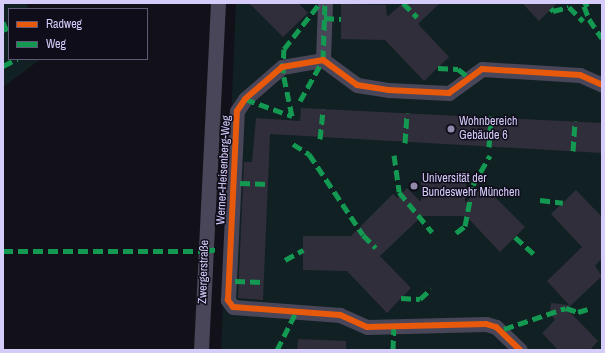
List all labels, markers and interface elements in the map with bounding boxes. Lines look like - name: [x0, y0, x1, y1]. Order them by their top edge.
- legend: [8, 8, 148, 60]
- text: Radweg: [46, 16, 82, 32]
- text: Weg: [46, 36, 66, 52]
- street label: Werner-Heisenberg-Weg: [214, 115, 234, 225]
- place label: Wohnbereich Gebäude 6: [459, 115, 517, 143]
- marker: Wohnbereich Gebäude 6: [446, 124, 456, 134]
- place label: Universität der Bundeswehr München: [422, 172, 520, 200]
- marker: Universität der Bundeswehr München: [409, 181, 419, 191]
- street label: Zwergerstraße: [196, 240, 212, 304]

